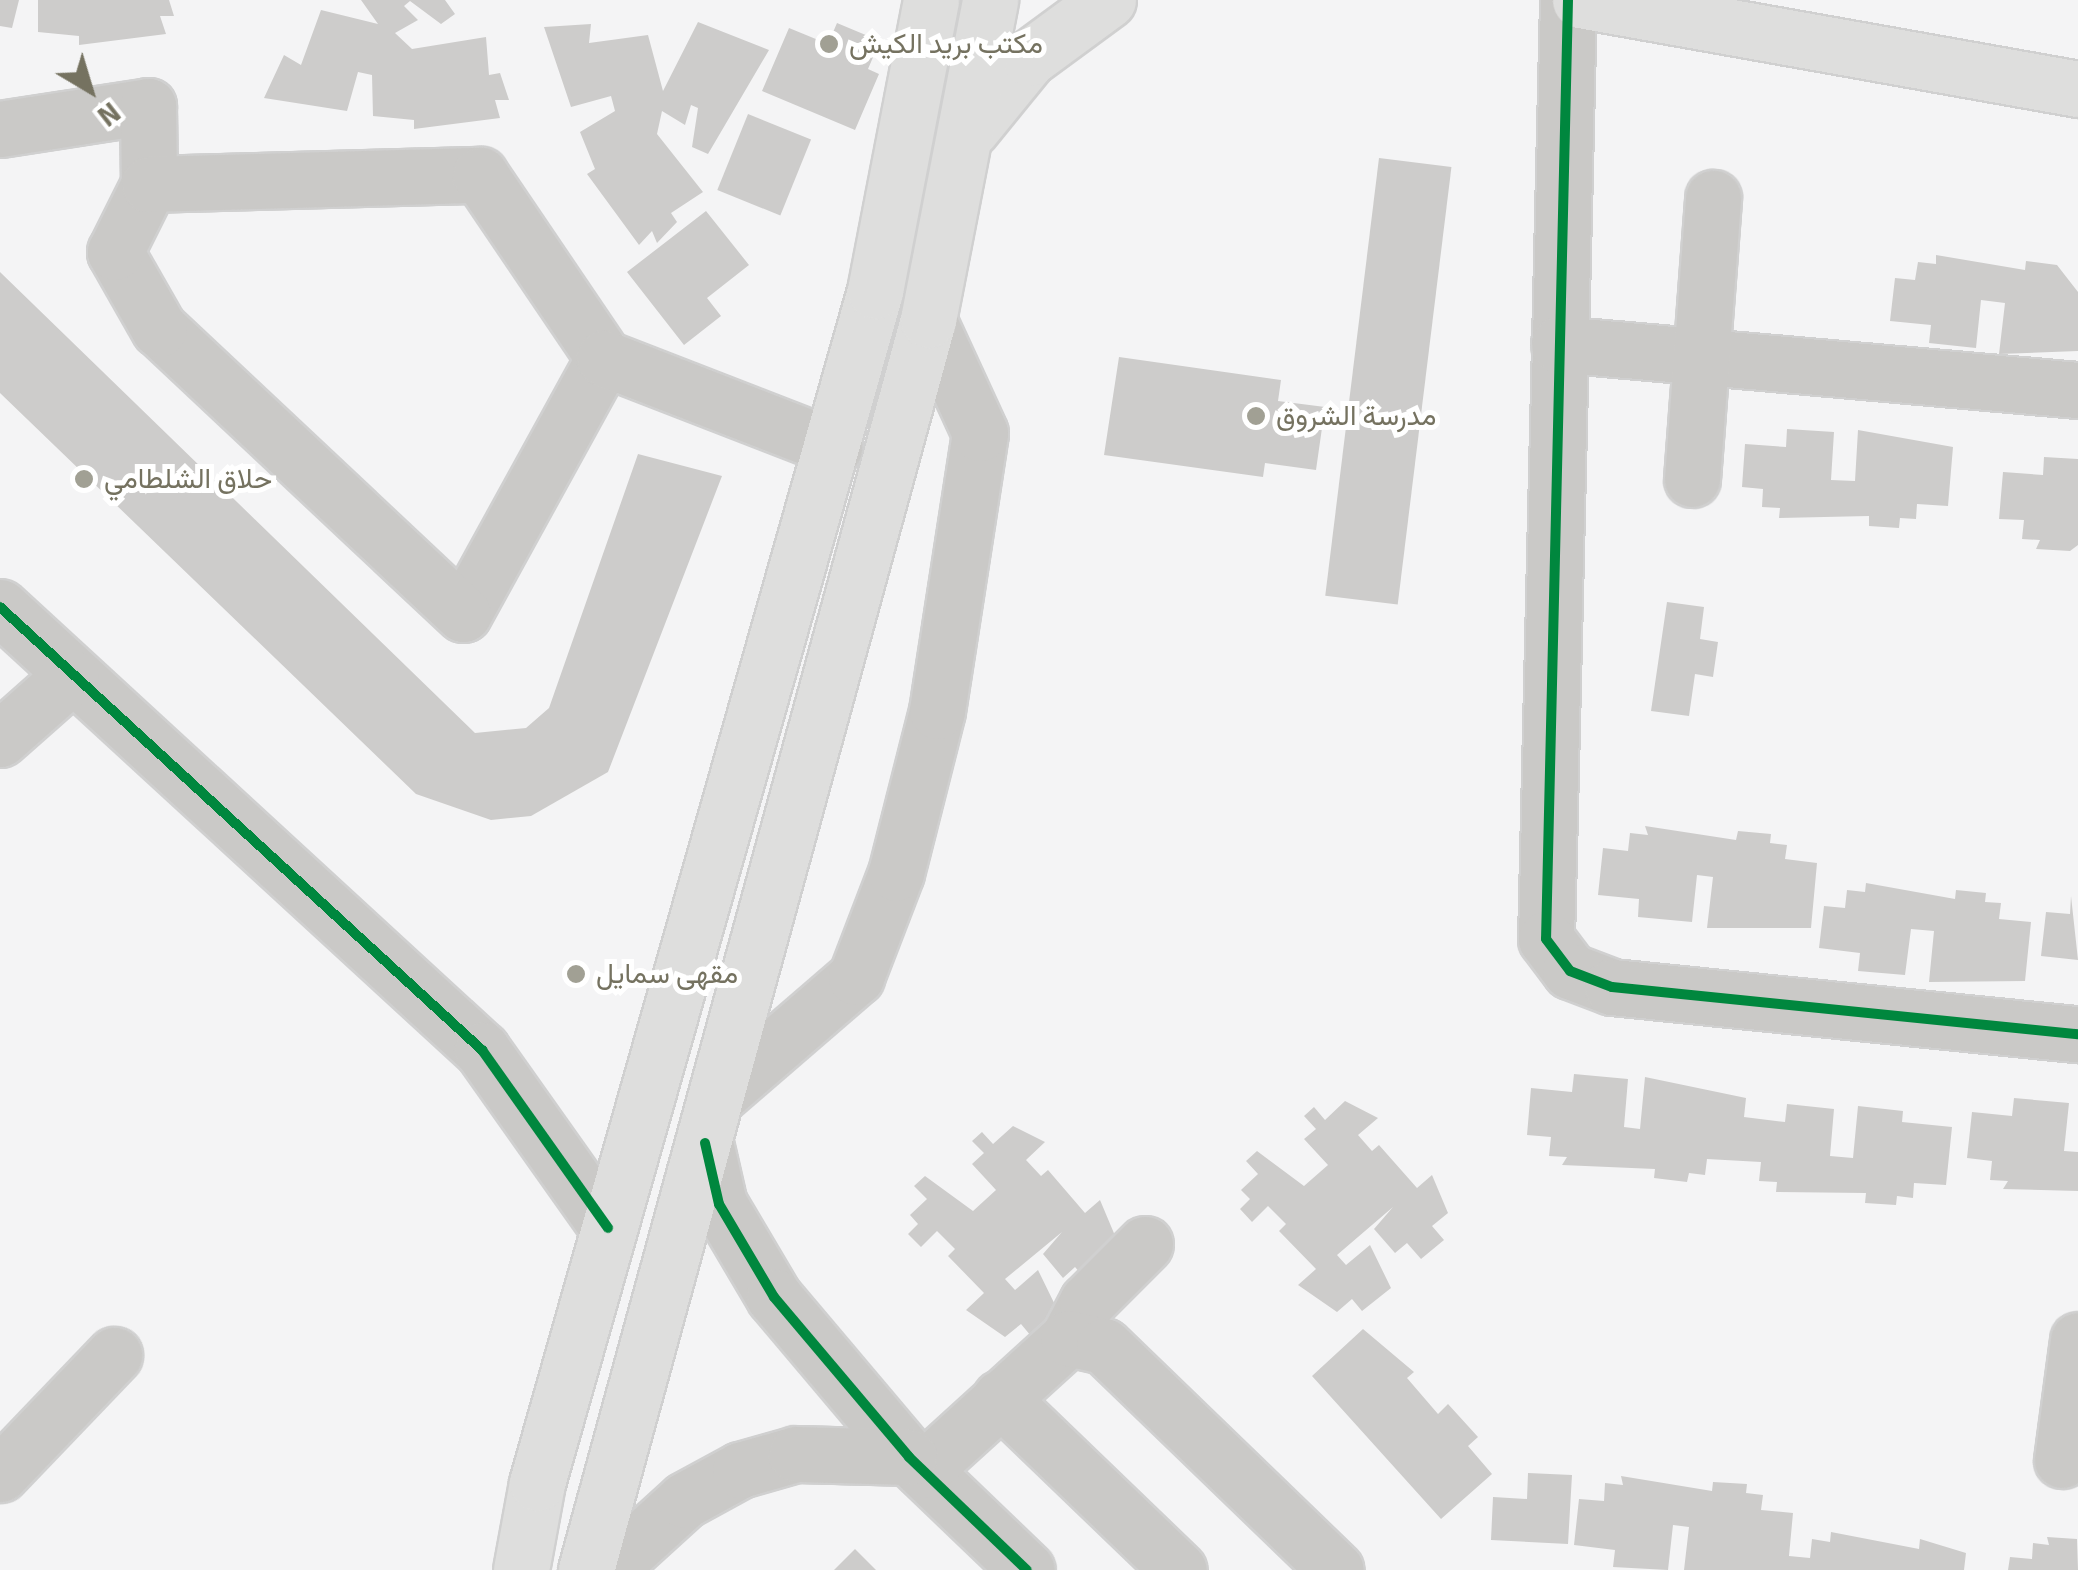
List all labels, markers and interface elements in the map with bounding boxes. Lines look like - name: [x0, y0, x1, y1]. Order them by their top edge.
- place label: مكتب بريد الكيش: [849, 27, 1043, 61]
- marker: مكتب بريد الكيش: [818, 33, 840, 55]
- north arrow: [40, 40, 140, 140]
- text: N: [90, 94, 127, 133]
- place label: مدرسة الشروق: [1276, 399, 1436, 433]
- marker: مدرسة الشروق: [1245, 405, 1267, 427]
- place label: حلاق الشلطامي: [104, 462, 272, 496]
- marker: حلاق الشلطامي: [73, 468, 95, 490]
- place label: مقهى سمايل: [596, 957, 738, 991]
- marker: مقهى سمايل: [565, 963, 587, 985]

